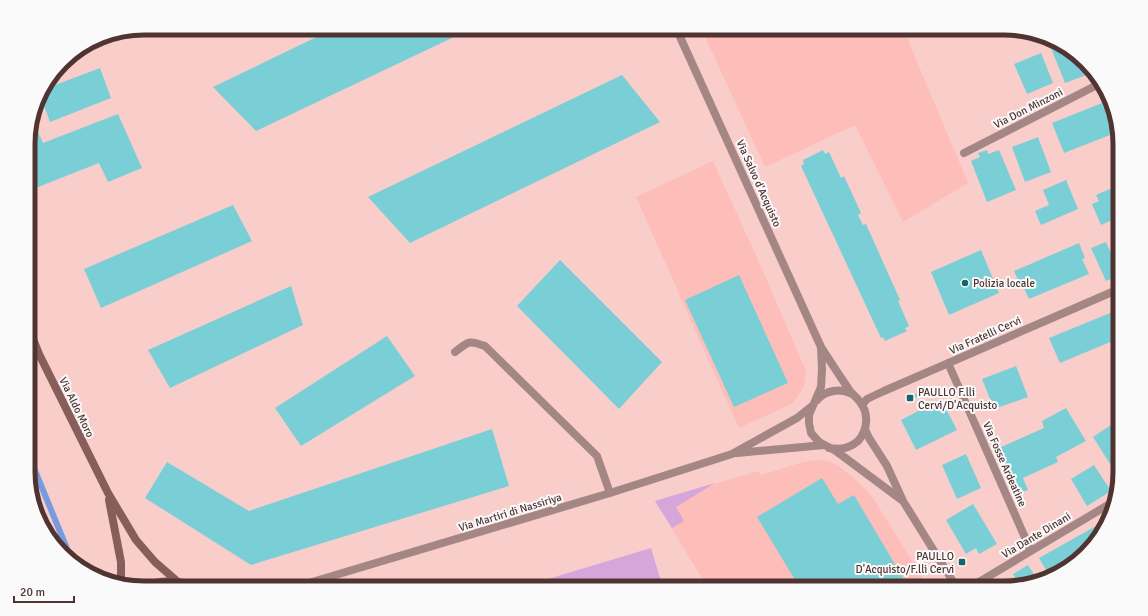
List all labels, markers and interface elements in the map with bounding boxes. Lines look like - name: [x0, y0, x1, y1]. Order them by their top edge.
- street label: Via Don Minzoni: [991, 85, 1065, 131]
- street label: Via Salvo d'Acquisto: [733, 138, 784, 229]
- place label: Polizia locale: [973, 277, 1035, 290]
- marker: Polizia locale: [960, 278, 970, 288]
- street label: Via Fratelli Cervi: [947, 314, 1023, 357]
- street label: Via Aldo Moro: [56, 375, 97, 440]
- place label: PAULLO F.lli Cervi/D'Acquisto: [918, 386, 997, 412]
- marker: PAULLO F.lli Cervi/D'Acquisto: [905, 393, 915, 403]
- street label: Via Fosse Ardeatine: [980, 420, 1029, 509]
- street label: Via Martiri di Nassiriya: [457, 490, 564, 534]
- street label: Via Dante Dinani: [999, 510, 1073, 561]
- place label: PAULLO D'Acquisto/F.lli Cervi: [856, 550, 954, 576]
- marker: PAULLO D'Acquisto/F.lli Cervi: [957, 557, 967, 567]
- scale bar: [14, 578, 74, 604]
- text: 20 m: [20, 585, 45, 600]

